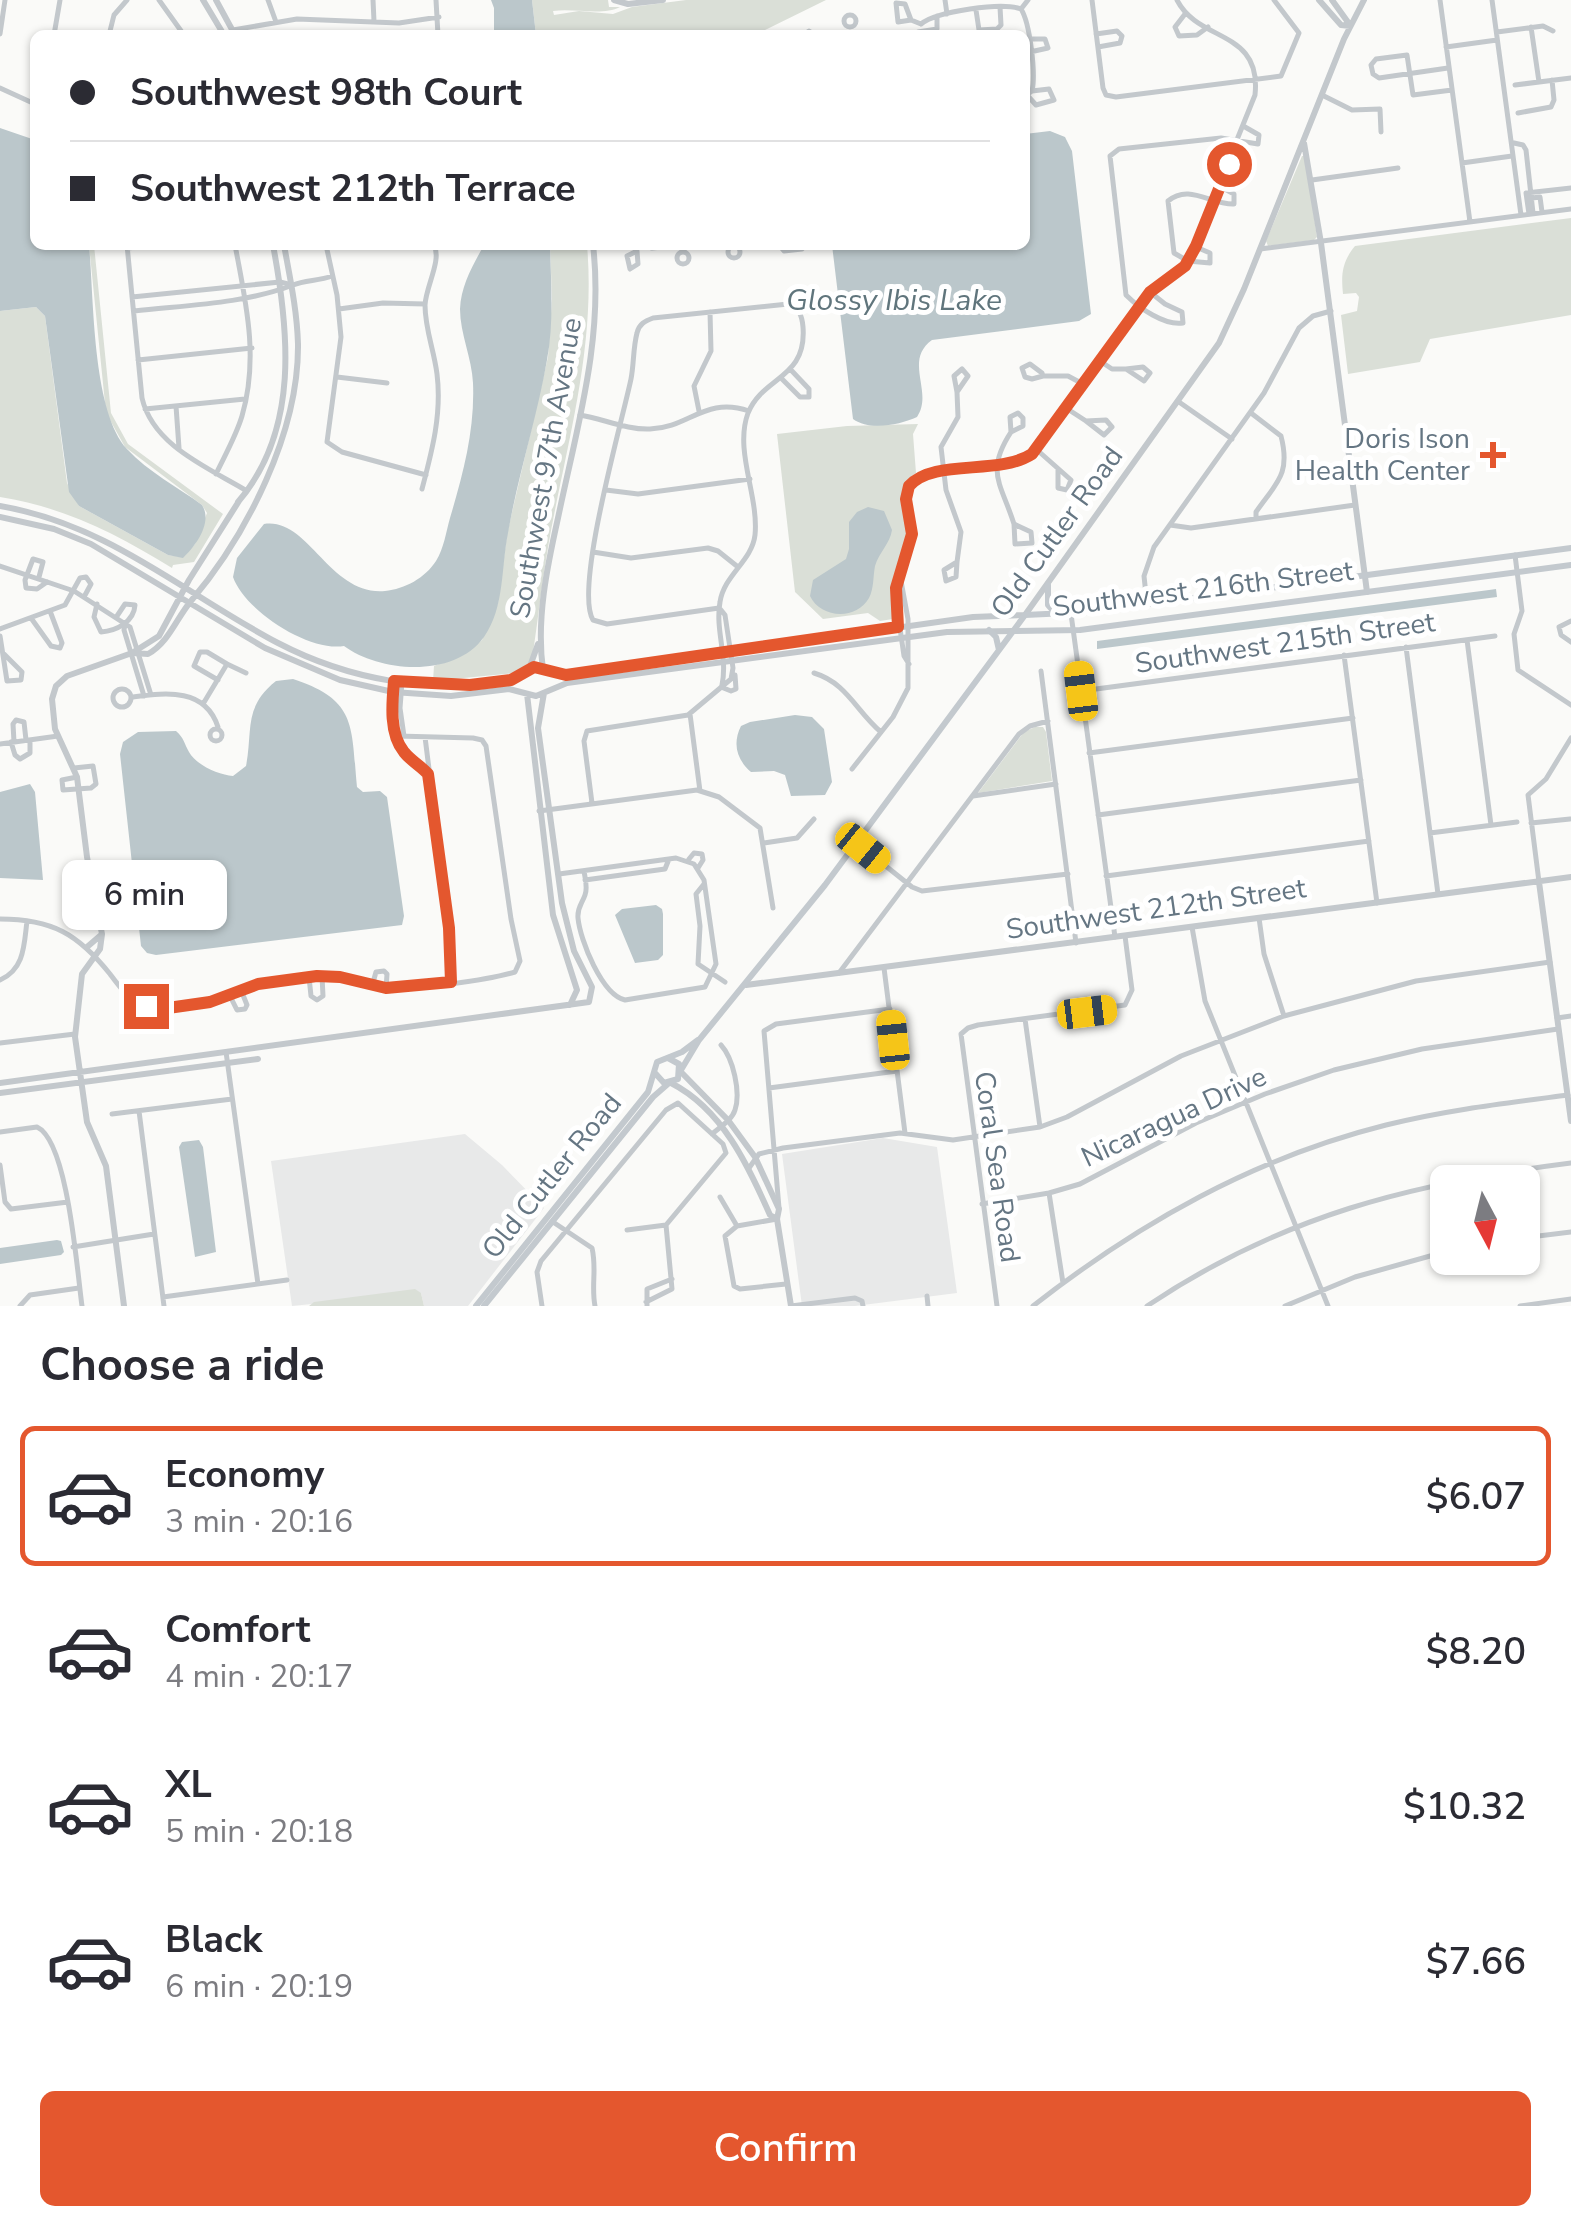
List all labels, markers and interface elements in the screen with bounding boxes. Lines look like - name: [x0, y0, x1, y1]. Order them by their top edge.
- text: Southwest 98th Court: [130, 67, 522, 118]
- route start: [1207, 142, 1252, 187]
- text: Southwest 212th Terrace: [130, 163, 576, 214]
- water label: Glossy Ibis Lake: [786, 280, 1002, 321]
- street label: Southwest 97th Avenue: [501, 315, 591, 621]
- place label: Doris Ison Health Center: [1295, 420, 1470, 490]
- street label: Old Cutler Road: [982, 439, 1132, 625]
- marker: Doris Ison Health Center: [1480, 442, 1506, 468]
- street label: Southwest 216th Street: [1051, 552, 1356, 626]
- street label: Southwest 215th Street: [1133, 603, 1438, 683]
- car: [1062, 659, 1100, 723]
- car: [830, 817, 896, 879]
- callout: 6 min: [64, 861, 228, 931]
- street label: Southwest 212th Street: [1004, 869, 1309, 949]
- text: 6 min: [104, 873, 185, 916]
- route end: [124, 984, 169, 1029]
- car: [1055, 993, 1119, 1031]
- car: [875, 1009, 911, 1071]
- street label: Nicaragua Drive: [1075, 1057, 1273, 1177]
- street label: Coral Sea Road: [965, 1069, 1029, 1265]
- street label: Old Cutler Road: [473, 1085, 631, 1267]
- north arrow: [1430, 1165, 1540, 1275]
- map controls: [1430, 1165, 1540, 1275]
- text: Choose a ride: [40, 1335, 325, 1396]
- text: Economy: [165, 1449, 324, 1500]
- icon: car: [45, 1451, 135, 1541]
- text: $6.07: [1426, 1471, 1526, 1522]
- text: 3 min · 20:16: [165, 1500, 353, 1543]
- text: Comfort: [165, 1604, 310, 1655]
- icon: car: [45, 1606, 135, 1696]
- text: $8.20: [1426, 1626, 1526, 1677]
- text: 4 min · 20:17: [165, 1655, 353, 1698]
- text: XL: [165, 1759, 212, 1810]
- icon: car: [45, 1761, 135, 1851]
- text: $10.32: [1403, 1781, 1526, 1832]
- text: 5 min · 20:18: [165, 1810, 353, 1853]
- text: Black: [165, 1914, 262, 1965]
- icon: car: [45, 1916, 135, 2006]
- text: $7.66: [1426, 1936, 1526, 1987]
- text: 6 min · 20:19: [165, 1965, 353, 2008]
- button: Confirm: [40, 2091, 1531, 2206]

